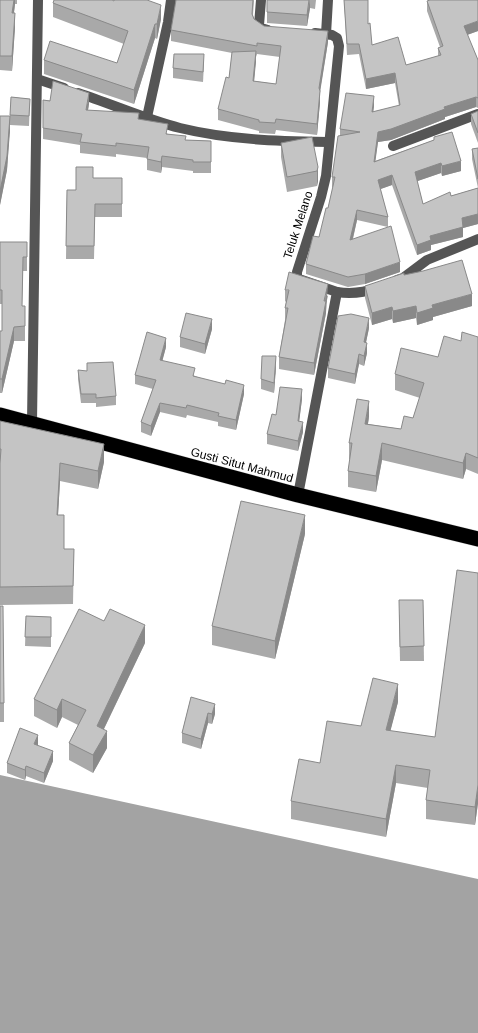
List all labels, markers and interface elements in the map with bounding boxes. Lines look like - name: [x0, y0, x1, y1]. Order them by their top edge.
- street label: Teluk Melano: [280, 189, 316, 261]
- street label: Gusti Situt Mahmud: [189, 445, 295, 485]

